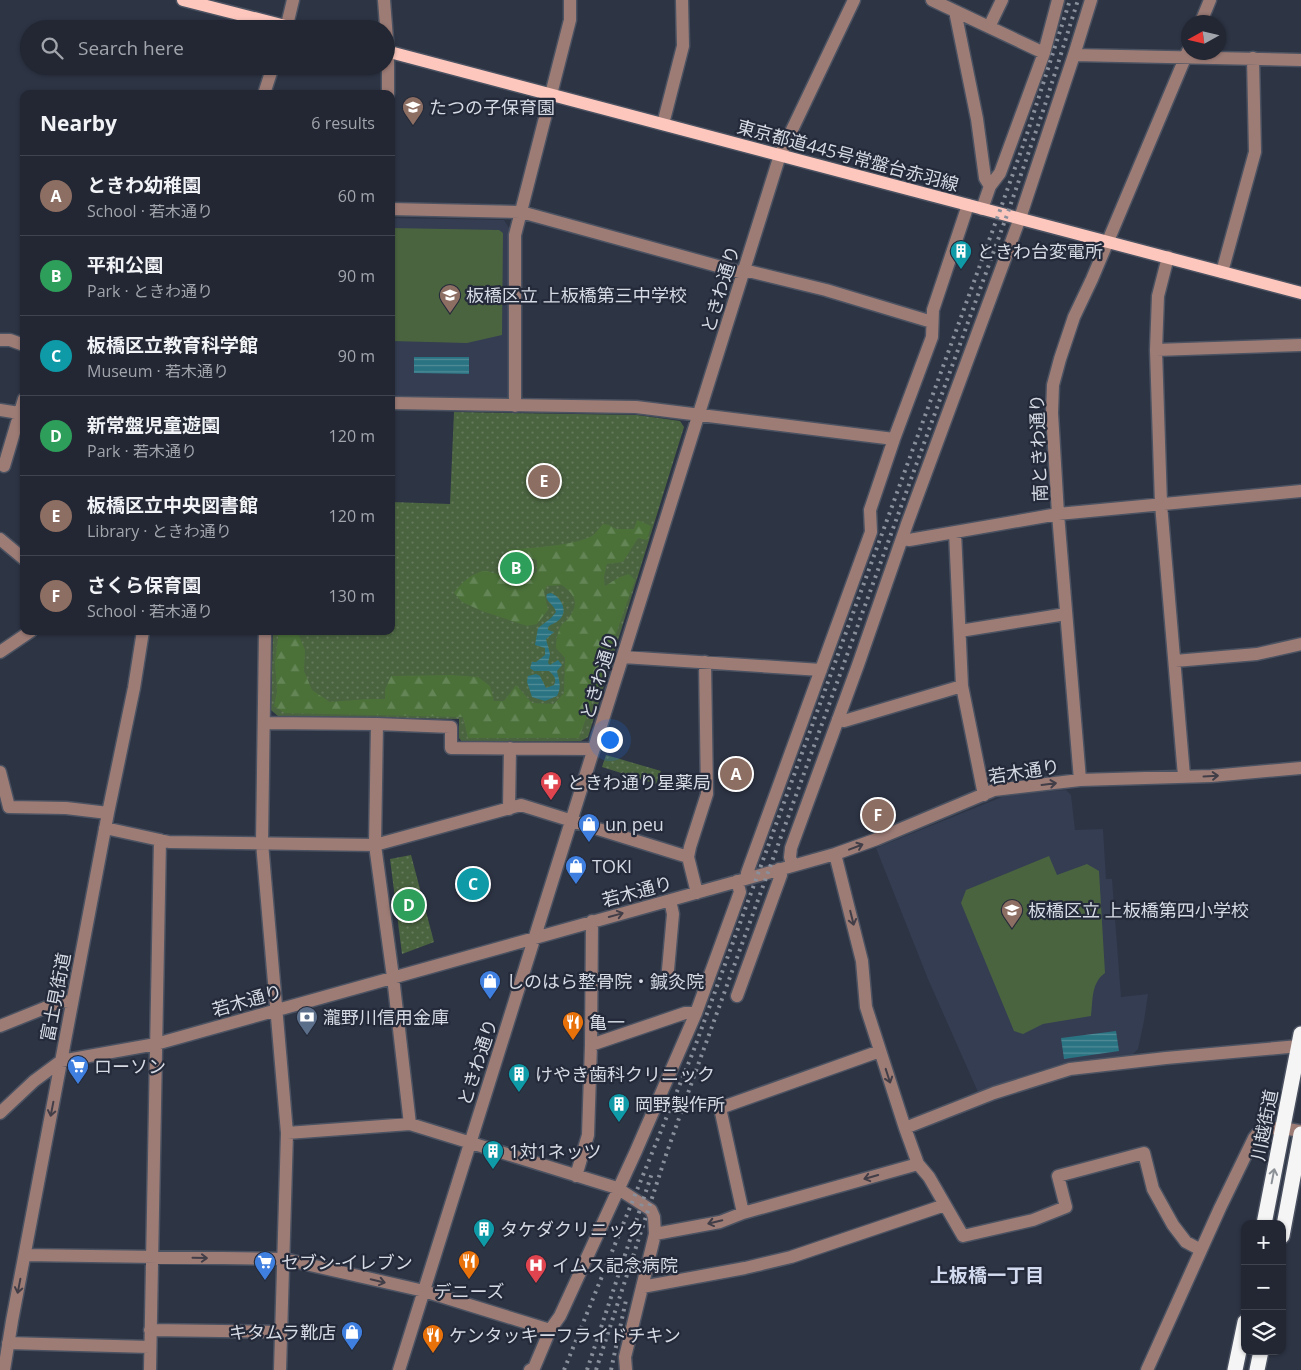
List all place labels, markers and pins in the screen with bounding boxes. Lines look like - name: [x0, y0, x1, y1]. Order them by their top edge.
- school or university icon: たつの子保育園: [401, 95, 425, 126]
- place label: たつの子保育園: [429, 95, 555, 119]
- building icon: ときわ台変電所: [949, 239, 973, 270]
- place label: ときわ台変電所: [977, 239, 1103, 263]
- school or university icon: 板橋区立 上板橋第三中学校: [438, 283, 462, 314]
- place label: 板橋区立 上板橋第三中学校: [466, 283, 687, 307]
- pin: E: [528, 462, 560, 500]
- pin: B: [500, 549, 532, 587]
- pin: A: [720, 755, 752, 793]
- pharmacy icon: ときわ通り星薬局: [539, 770, 563, 801]
- place label: ときわ通り星薬局: [567, 770, 711, 794]
- pin: F: [862, 796, 894, 834]
- shop icon: un peu: [577, 812, 601, 843]
- place label: un peu: [605, 812, 664, 836]
- shop icon: TOKI: [564, 854, 588, 885]
- place label: TOKI: [592, 854, 632, 878]
- pin: C: [457, 865, 489, 903]
- pin: D: [393, 886, 425, 924]
- school or university icon: 板橋区立 上板橋第四小学校: [1000, 898, 1024, 929]
- place label: 板橋区立 上板橋第四小学校: [1028, 898, 1249, 922]
- shop icon: しのはら整骨院・鍼灸院: [478, 969, 502, 1000]
- place label: しのはら整骨院・鍼灸院: [506, 969, 704, 993]
- bank icon: 瀧野川信用金庫: [295, 1005, 319, 1036]
- place label: 瀧野川信用金庫: [323, 1005, 449, 1029]
- restaurant icon: 亀一: [561, 1010, 585, 1041]
- place label: 亀一: [589, 1010, 625, 1034]
- supermarket icon: ローソン: [66, 1054, 90, 1085]
- place label: ローソン: [94, 1054, 166, 1078]
- building icon: けやき歯科クリニック: [507, 1062, 531, 1093]
- place label: けやき歯科クリニック: [535, 1062, 715, 1086]
- building icon: 岡野製作所: [607, 1092, 631, 1123]
- place label: 岡野製作所: [635, 1092, 725, 1116]
- building icon: 1対1ネッツ: [481, 1139, 505, 1170]
- place label: 1対1ネッツ: [509, 1139, 602, 1163]
- building icon: タケダクリニック: [472, 1217, 496, 1248]
- place label: タケダクリニック: [500, 1217, 644, 1241]
- restaurant icon: デニーズ: [457, 1249, 481, 1280]
- supermarket icon: セブン-イレブン: [253, 1250, 277, 1281]
- place label: セブン-イレブン: [281, 1250, 413, 1274]
- hospital icon: イムス記念病院: [524, 1253, 548, 1284]
- place label: イムス記念病院: [552, 1253, 678, 1277]
- place label: デニーズ: [433, 1279, 505, 1303]
- place label: キタムラ靴店: [229, 1320, 336, 1344]
- shop icon: キタムラ靴店: [340, 1320, 364, 1351]
- restaurant icon: ケンタッキーフライドチキン: [421, 1323, 445, 1354]
- place label: ケンタッキーフライドチキン: [449, 1323, 681, 1347]

